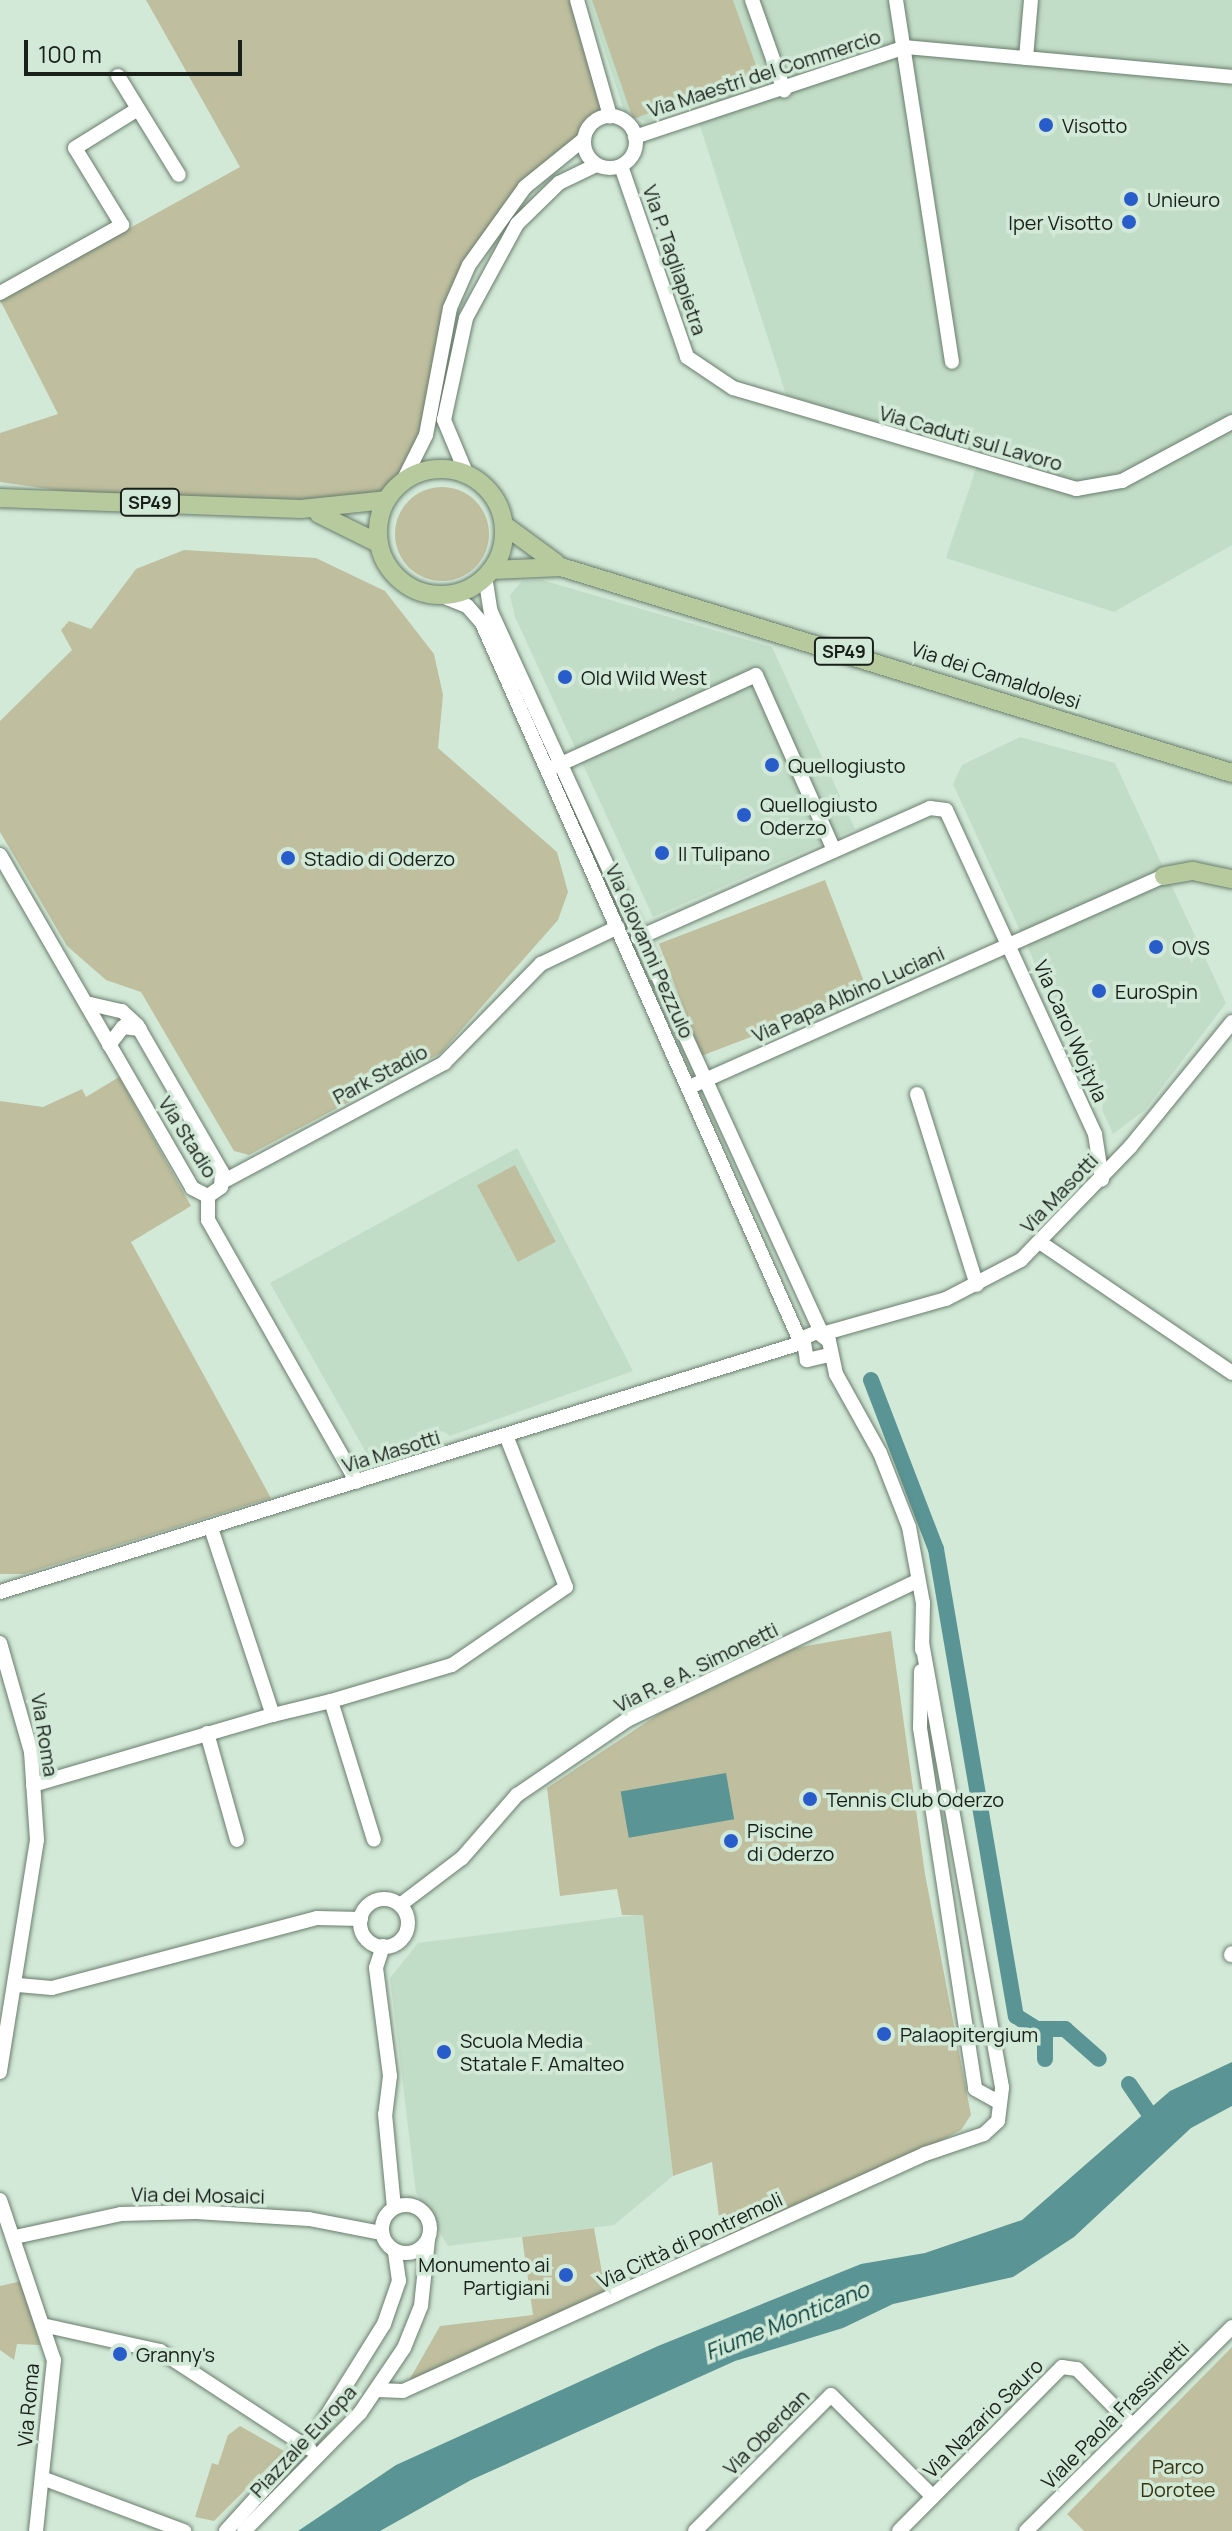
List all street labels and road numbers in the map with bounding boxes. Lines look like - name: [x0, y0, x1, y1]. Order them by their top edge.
- street label: Via Maestri del Commercio: [644, 24, 884, 122]
- street label: Via P. Tagliapietra: [638, 182, 712, 338]
- street label: Via Caduti sul Lavoro: [877, 400, 1065, 476]
- road number: SP49: [118, 488, 182, 516]
- street label: Via dei Camaldolesi: [908, 636, 1084, 714]
- road number: SP49: [812, 637, 876, 665]
- street label: Via Giovanni Pezzulo: [601, 860, 699, 1042]
- street label: Via Papa Albino Luciani: [748, 941, 948, 1047]
- street label: Via Carol Wojtyla: [1029, 956, 1113, 1106]
- street label: Park Stadio: [329, 1039, 431, 1109]
- street label: Via Stadio: [154, 1092, 222, 1182]
- street label: Via Masotti: [1015, 1148, 1103, 1238]
- street label: Via Masotti: [339, 1425, 443, 1477]
- street label: Via R. e A. Simonetti: [610, 1617, 782, 1717]
- street label: Via Roma: [27, 1692, 63, 1778]
- street label: Via dei Mosaici: [131, 2182, 265, 2208]
- street label: Via Città di Pontremoli: [594, 2187, 786, 2293]
- street label: Viale Paola Frassinetti: [1036, 2336, 1194, 2494]
- street label: Via Nazario Sauro: [918, 2353, 1048, 2483]
- street label: Via Roma: [12, 2362, 44, 2448]
- street label: Piazzale Europa: [245, 2380, 361, 2502]
- street label: Via Oberdan: [718, 2384, 814, 2480]

